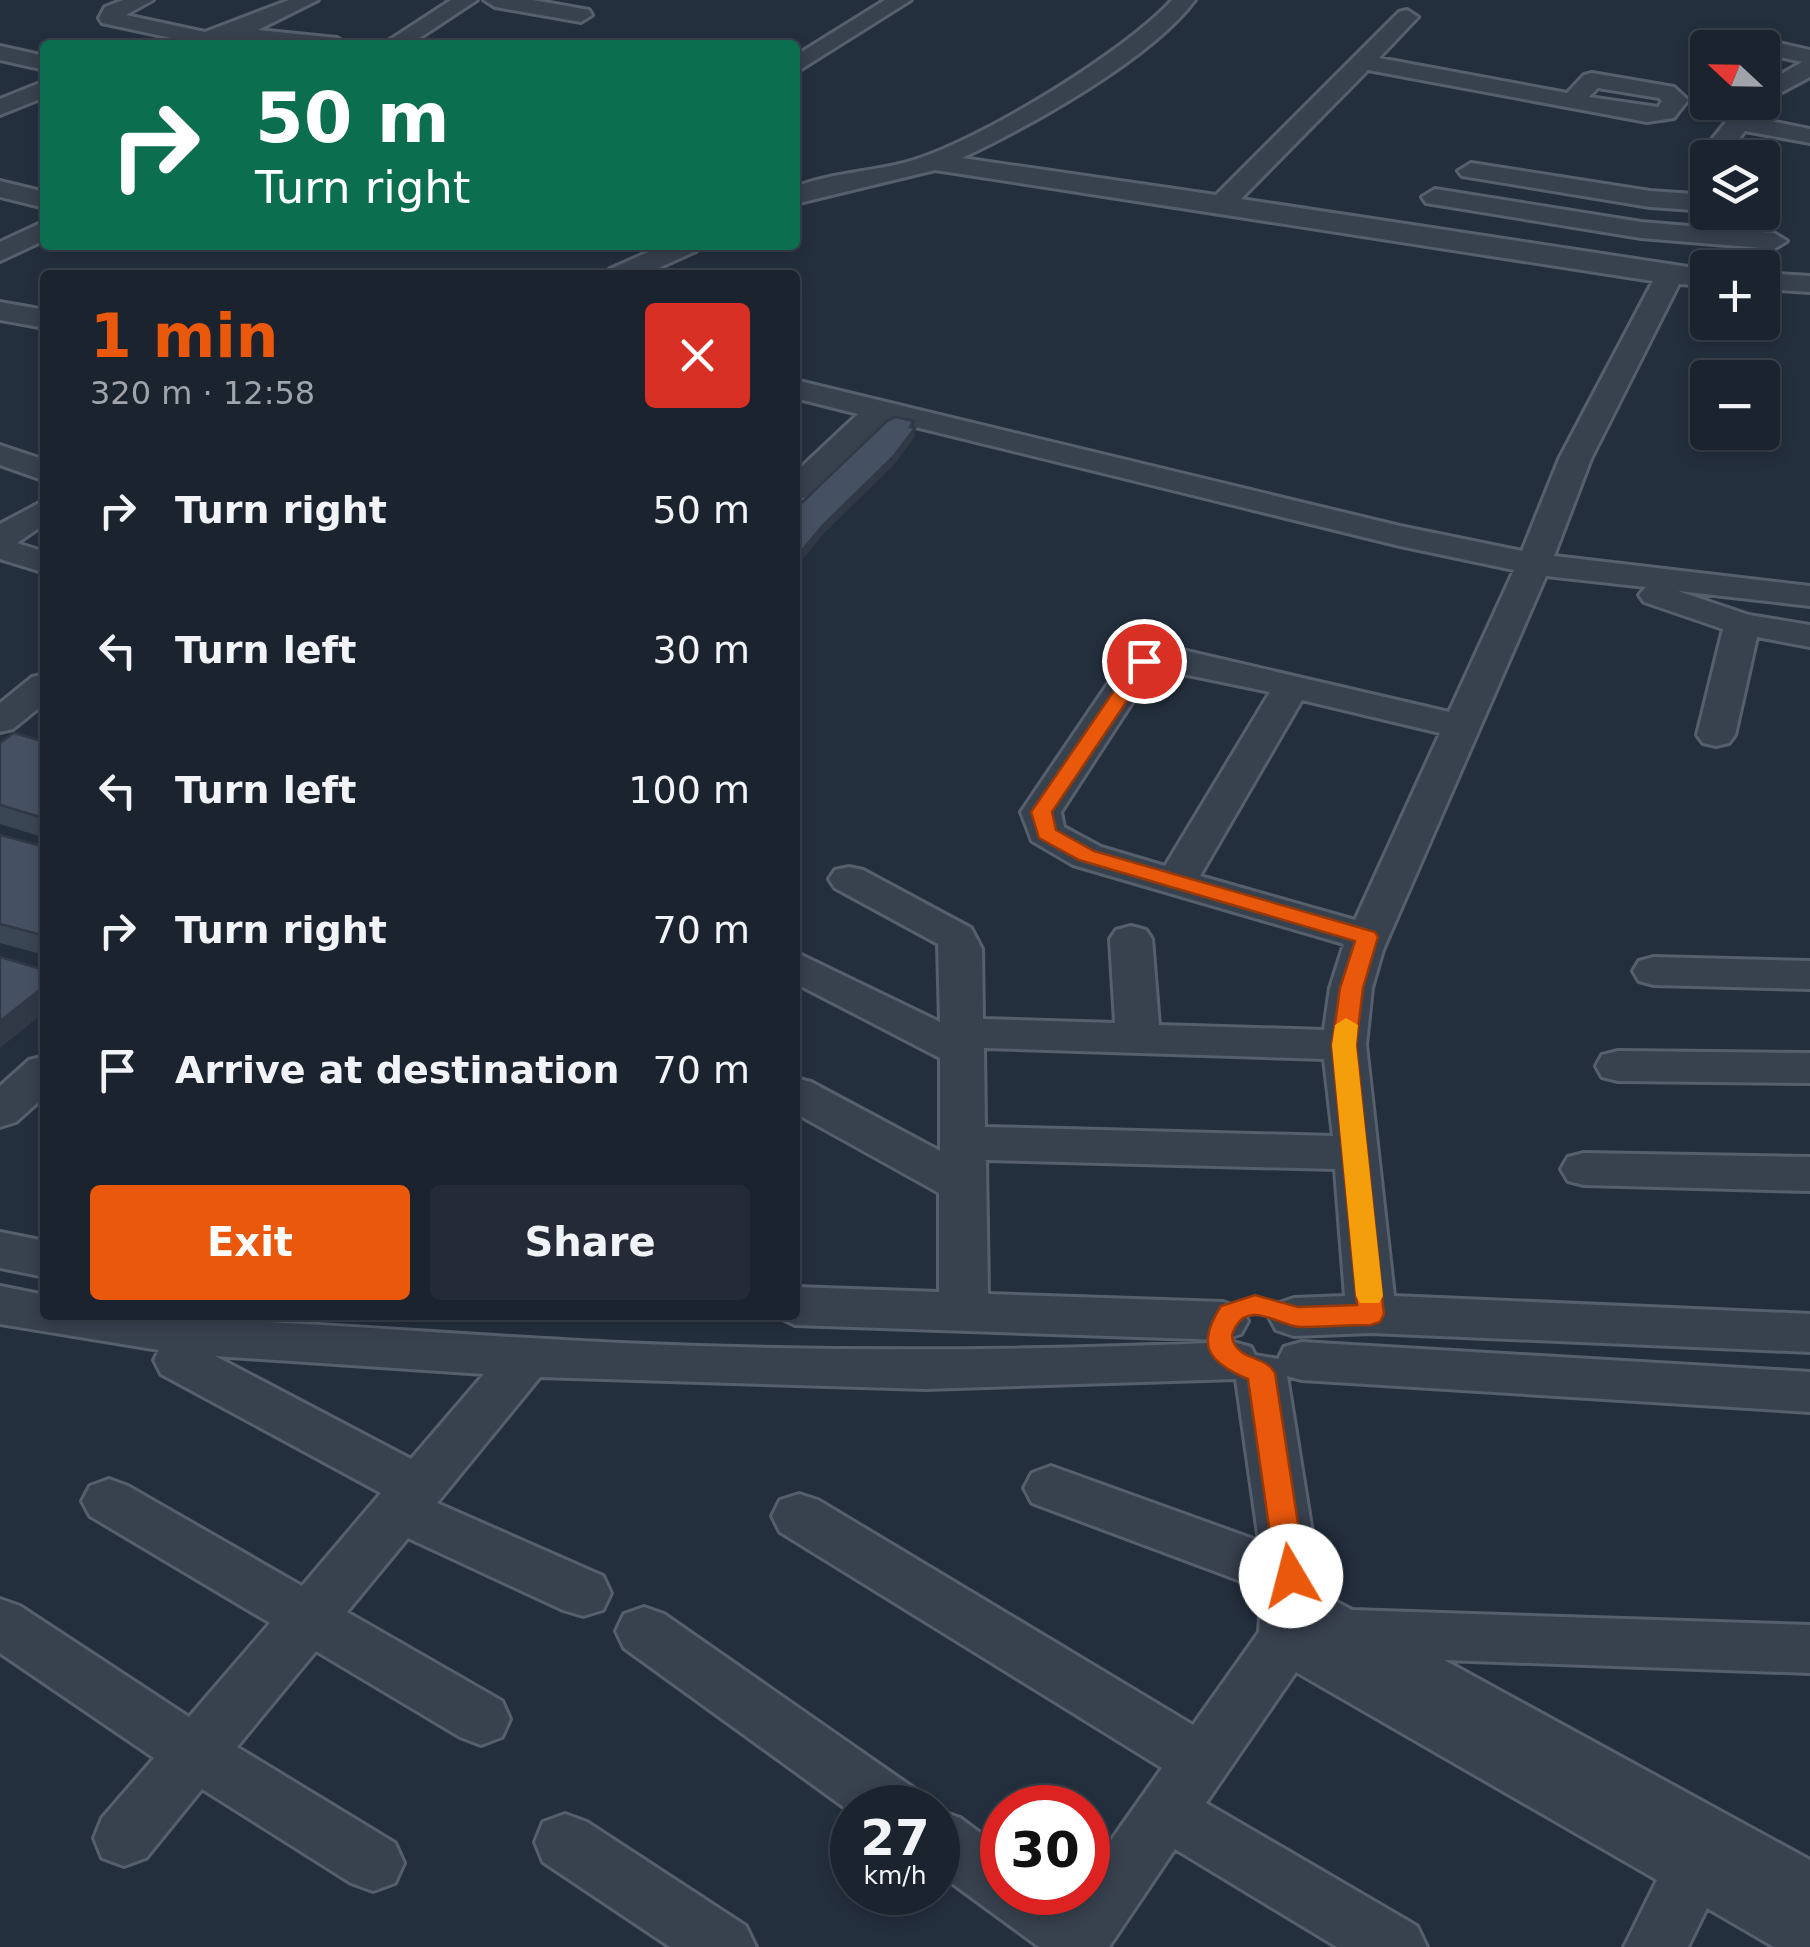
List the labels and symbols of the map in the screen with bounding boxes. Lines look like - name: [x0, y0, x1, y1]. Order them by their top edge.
- north arrow: [1690, 30, 1780, 120]
- pin: [1102, 619, 1187, 704]
- position arrow: [1239, 1524, 1343, 1628]
- speed limit sign: 30: [980, 1785, 1110, 1915]

